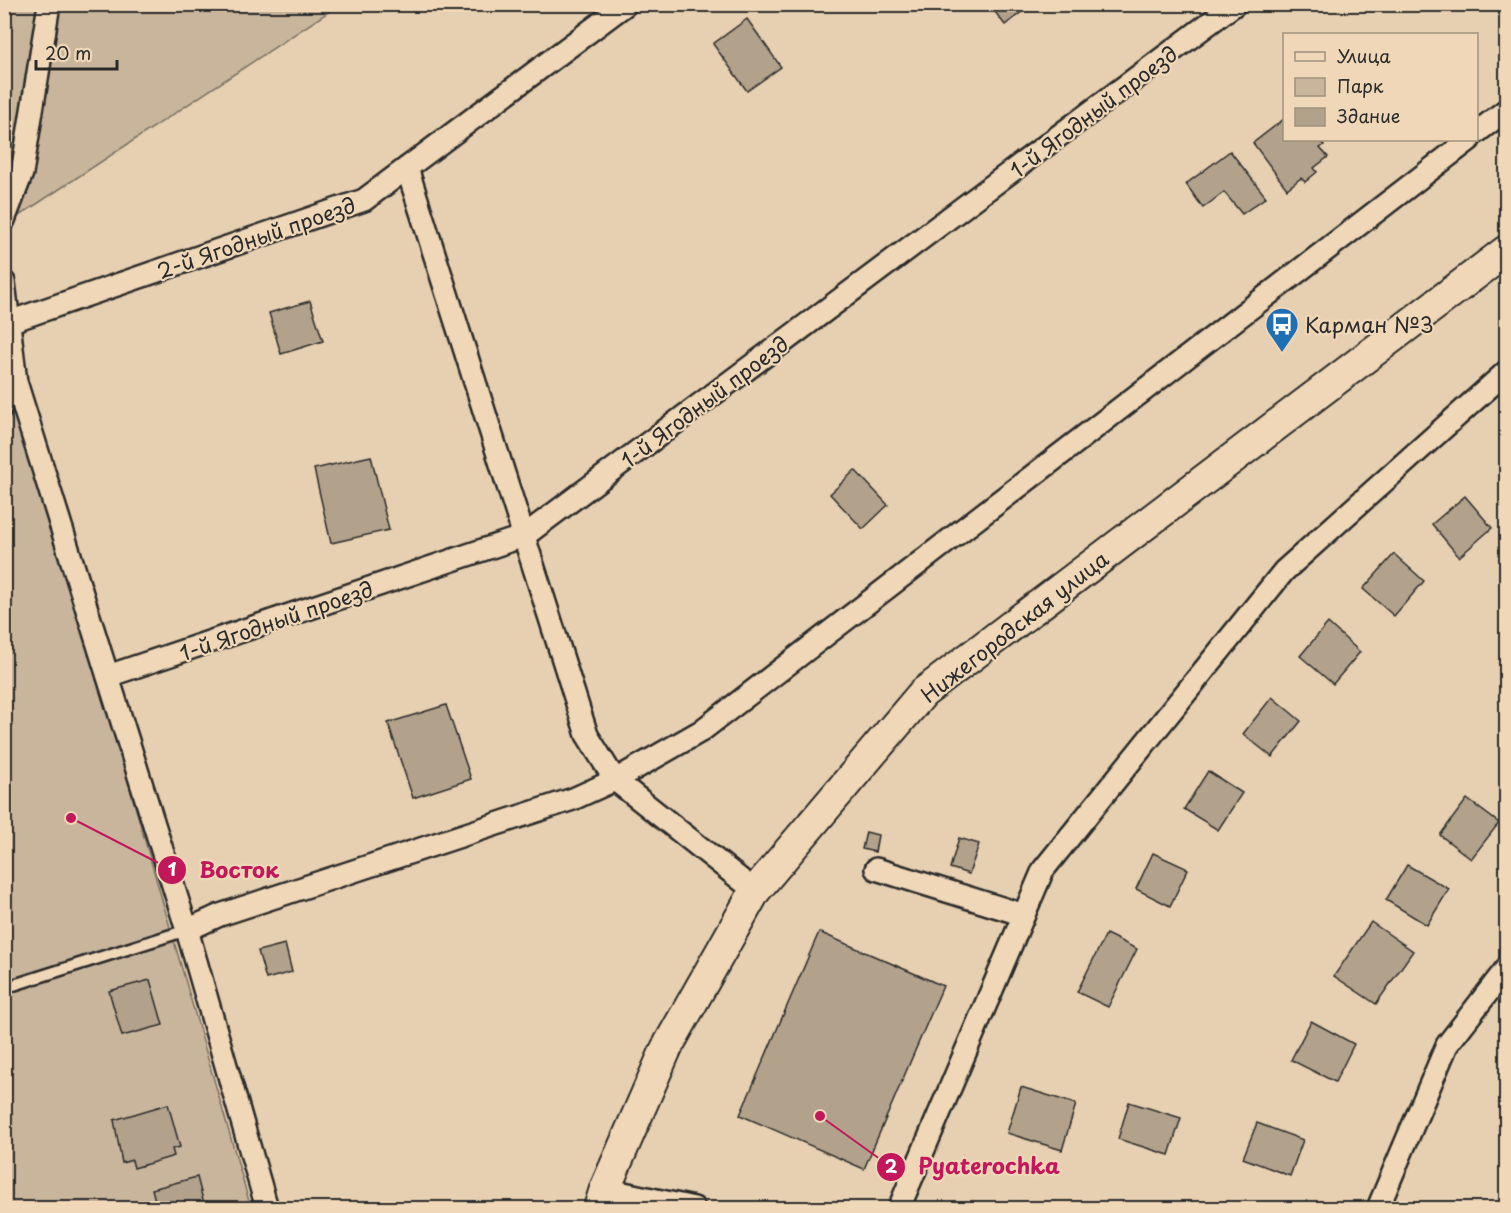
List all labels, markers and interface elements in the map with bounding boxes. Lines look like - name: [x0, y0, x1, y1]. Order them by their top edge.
- scale bar: [36, 33, 117, 71]
- legend: [1283, 33, 1478, 141]
- street label: 1-й Ягодный проезд: [1002, 37, 1184, 185]
- text: 20 m: [45, 39, 91, 66]
- text: Улица: [1337, 42, 1391, 69]
- text: Парк: [1337, 72, 1384, 99]
- text: Здание: [1337, 102, 1400, 129]
- street label: 2-й Ягодный проезд: [152, 188, 360, 286]
- bus stop icon: Карман №3: [1264, 306, 1300, 353]
- place label: Карман №3: [1305, 308, 1434, 340]
- street label: 1-й Ягодный проезд: [613, 327, 795, 475]
- street label: Нижегородская улица: [913, 542, 1115, 710]
- street label: 1-й Ягодный проезд: [175, 572, 377, 668]
- callout: Восток: [157, 850, 291, 890]
- text: Восток: [199, 852, 280, 885]
- text: 1: [168, 855, 177, 882]
- callout: Pyaterochka: [876, 1147, 1072, 1187]
- text: Pyaterochka: [918, 1148, 1060, 1181]
- text: 2: [885, 1152, 898, 1179]

